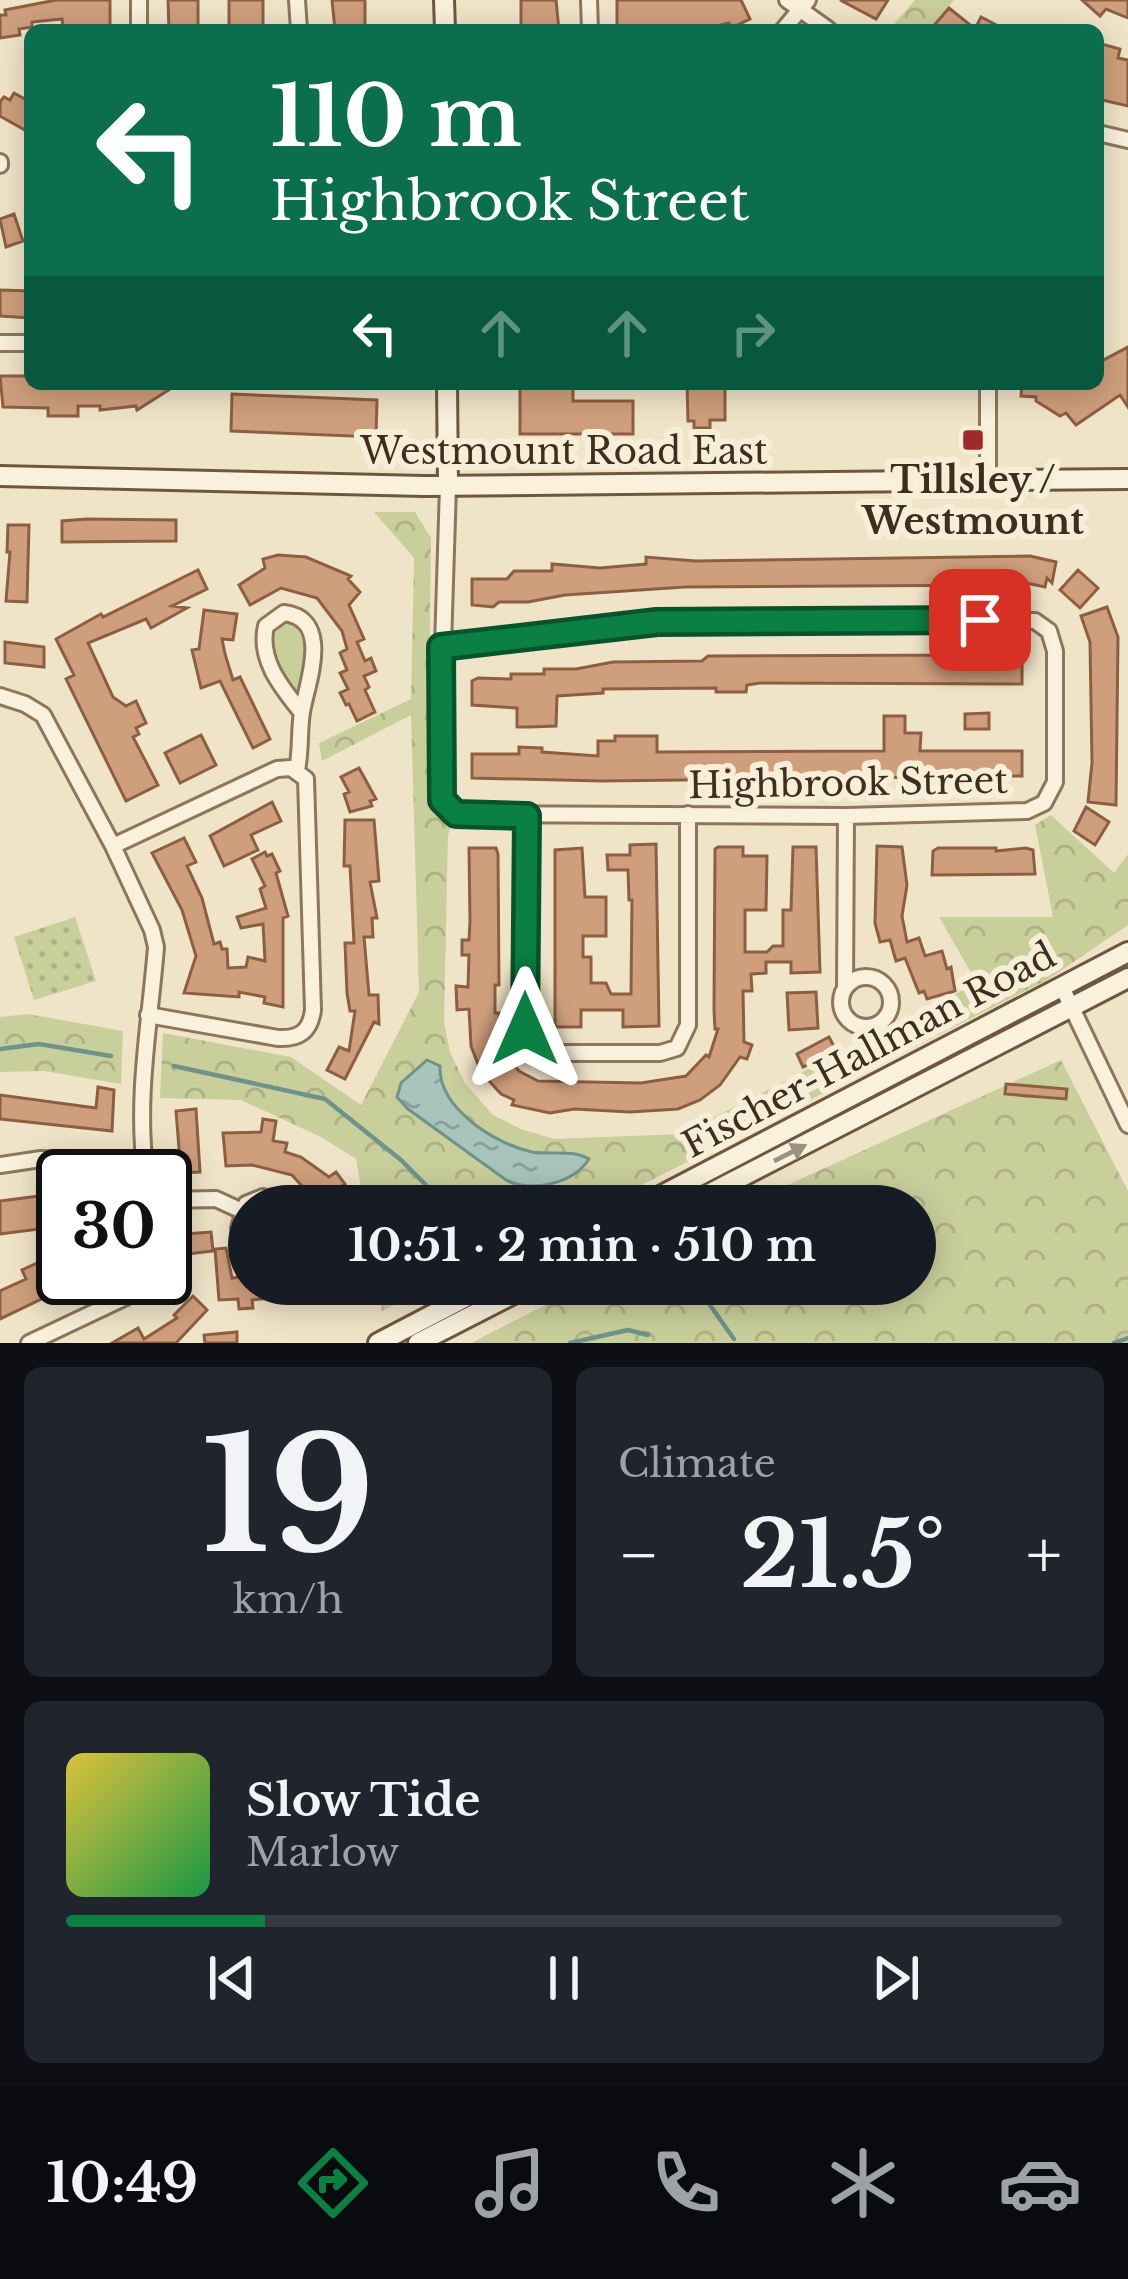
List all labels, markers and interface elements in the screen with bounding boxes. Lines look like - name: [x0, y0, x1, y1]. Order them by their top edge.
- text: 110 m: [270, 65, 522, 169]
- icon: left: [72, 72, 228, 228]
- text: Highbrook Street: [270, 168, 749, 235]
- icon: left: [342, 300, 408, 366]
- icon: ahead: [468, 300, 534, 366]
- icon: ahead: [594, 300, 660, 366]
- icon: right: [720, 300, 786, 366]
- marker: Tillsley / Westmount: [960, 427, 986, 453]
- street label: Westmount Road East: [359, 429, 768, 474]
- place label: Tillsley / Westmount: [860, 458, 1084, 544]
- pin: [929, 569, 1031, 671]
- icon: arrive: [947, 587, 1013, 653]
- street label: Highbrook Street: [688, 758, 1009, 808]
- street label: Fischer-Hallman Road: [675, 933, 1063, 1167]
- position arrow: [462, 966, 588, 1092]
- one-way arrow: [772, 1143, 807, 1163]
- speed limit sign: 30: [36, 1149, 192, 1305]
- text: 10:51 · 2 min · 510 m: [348, 1217, 816, 1273]
- text: 19: [201, 1400, 375, 1593]
- text: Climate: [618, 1439, 776, 1488]
- text: 21.5°: [740, 1500, 945, 1611]
- text: −: [618, 1514, 660, 1596]
- text: +: [1026, 1514, 1062, 1596]
- text: km/h: [233, 1575, 343, 1624]
- text: Slow Tide: [246, 1772, 481, 1828]
- text: Marlow: [246, 1828, 399, 1877]
- icon: previous: [199, 1945, 265, 2011]
- icon: pause: [531, 1945, 597, 2011]
- icon: next: [863, 1945, 929, 2011]
- icon: directions: [291, 2141, 375, 2225]
- icon: music: [468, 2141, 552, 2225]
- icon: phone: [644, 2141, 728, 2225]
- icon: climate: [821, 2141, 905, 2225]
- icon: car: [998, 2141, 1082, 2225]
- text: 10:49: [46, 2150, 198, 2217]

